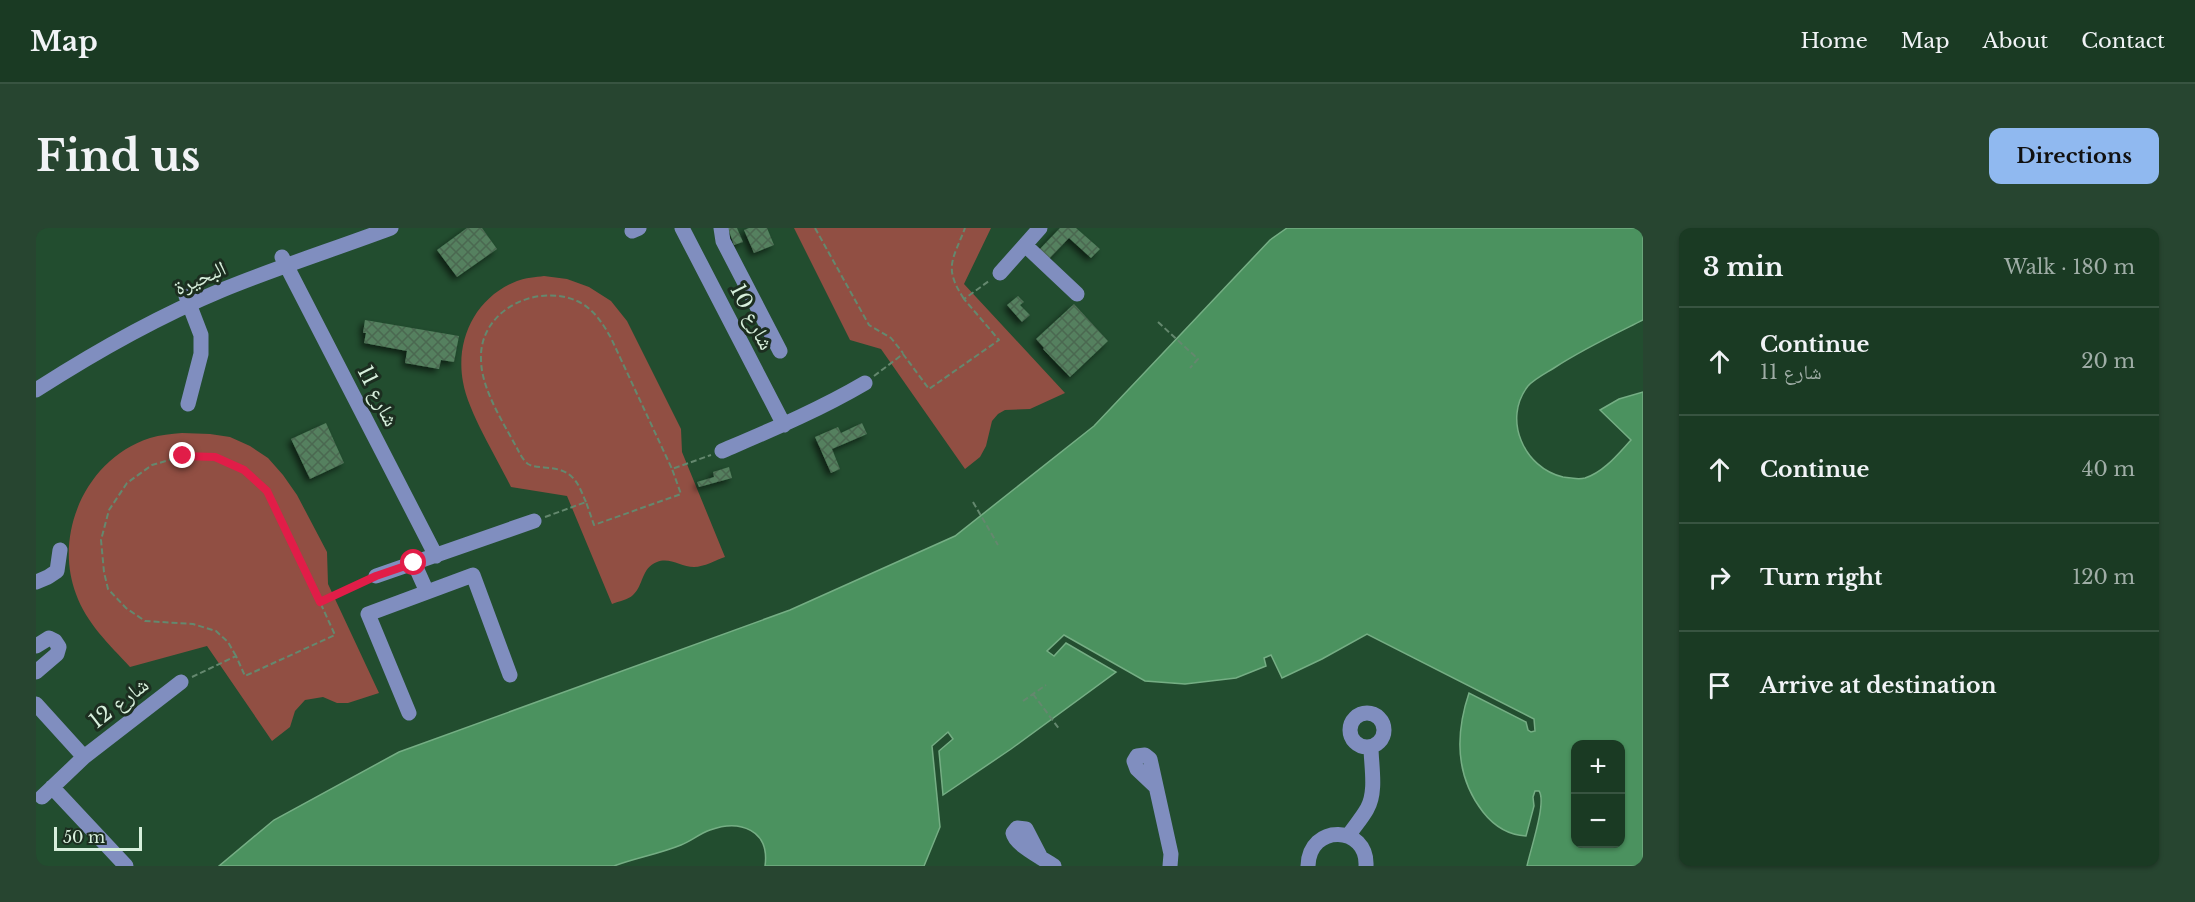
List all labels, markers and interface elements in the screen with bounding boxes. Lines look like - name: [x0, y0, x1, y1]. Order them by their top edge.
- text: Map: [30, 24, 98, 59]
- text: Home: [1801, 28, 1868, 54]
- text: Map: [1901, 28, 1949, 54]
- text: About: [1982, 28, 2048, 54]
- text: Contact: [2081, 28, 2165, 54]
- button: Directions: [1989, 128, 2159, 184]
- text: Find us: [36, 130, 200, 182]
- text: 3 min: [1703, 251, 1784, 283]
- street label: البحيرة: [170, 255, 230, 301]
- text: Walk · 180 m: [2004, 255, 2135, 279]
- street label: شارع 10: [724, 280, 780, 354]
- text: Continue: [1760, 331, 1869, 358]
- icon: ahead: [1703, 345, 1736, 378]
- text: 20 m: [2081, 349, 2135, 373]
- text: شارع 11: [1760, 360, 1822, 384]
- street label: شارع 11: [352, 361, 404, 431]
- route end: [169, 442, 195, 468]
- icon: ahead: [1703, 453, 1736, 486]
- text: Continue: [1760, 456, 1869, 483]
- text: 40 m: [2082, 457, 2135, 481]
- route start: [400, 549, 426, 575]
- icon: right: [1703, 561, 1736, 594]
- text: Turn right: [1760, 564, 1882, 591]
- text: 120 m: [2072, 565, 2135, 589]
- icon: arrive: [1703, 669, 1736, 702]
- street label: شارع 12: [84, 672, 154, 734]
- text: Arrive at destination: [1760, 672, 1997, 699]
- map controls: [1571, 740, 1625, 848]
- button: +: [1571, 740, 1625, 794]
- button: −: [1571, 794, 1625, 848]
- scale bar: [54, 824, 142, 852]
- text: 50 m: [63, 827, 105, 847]

